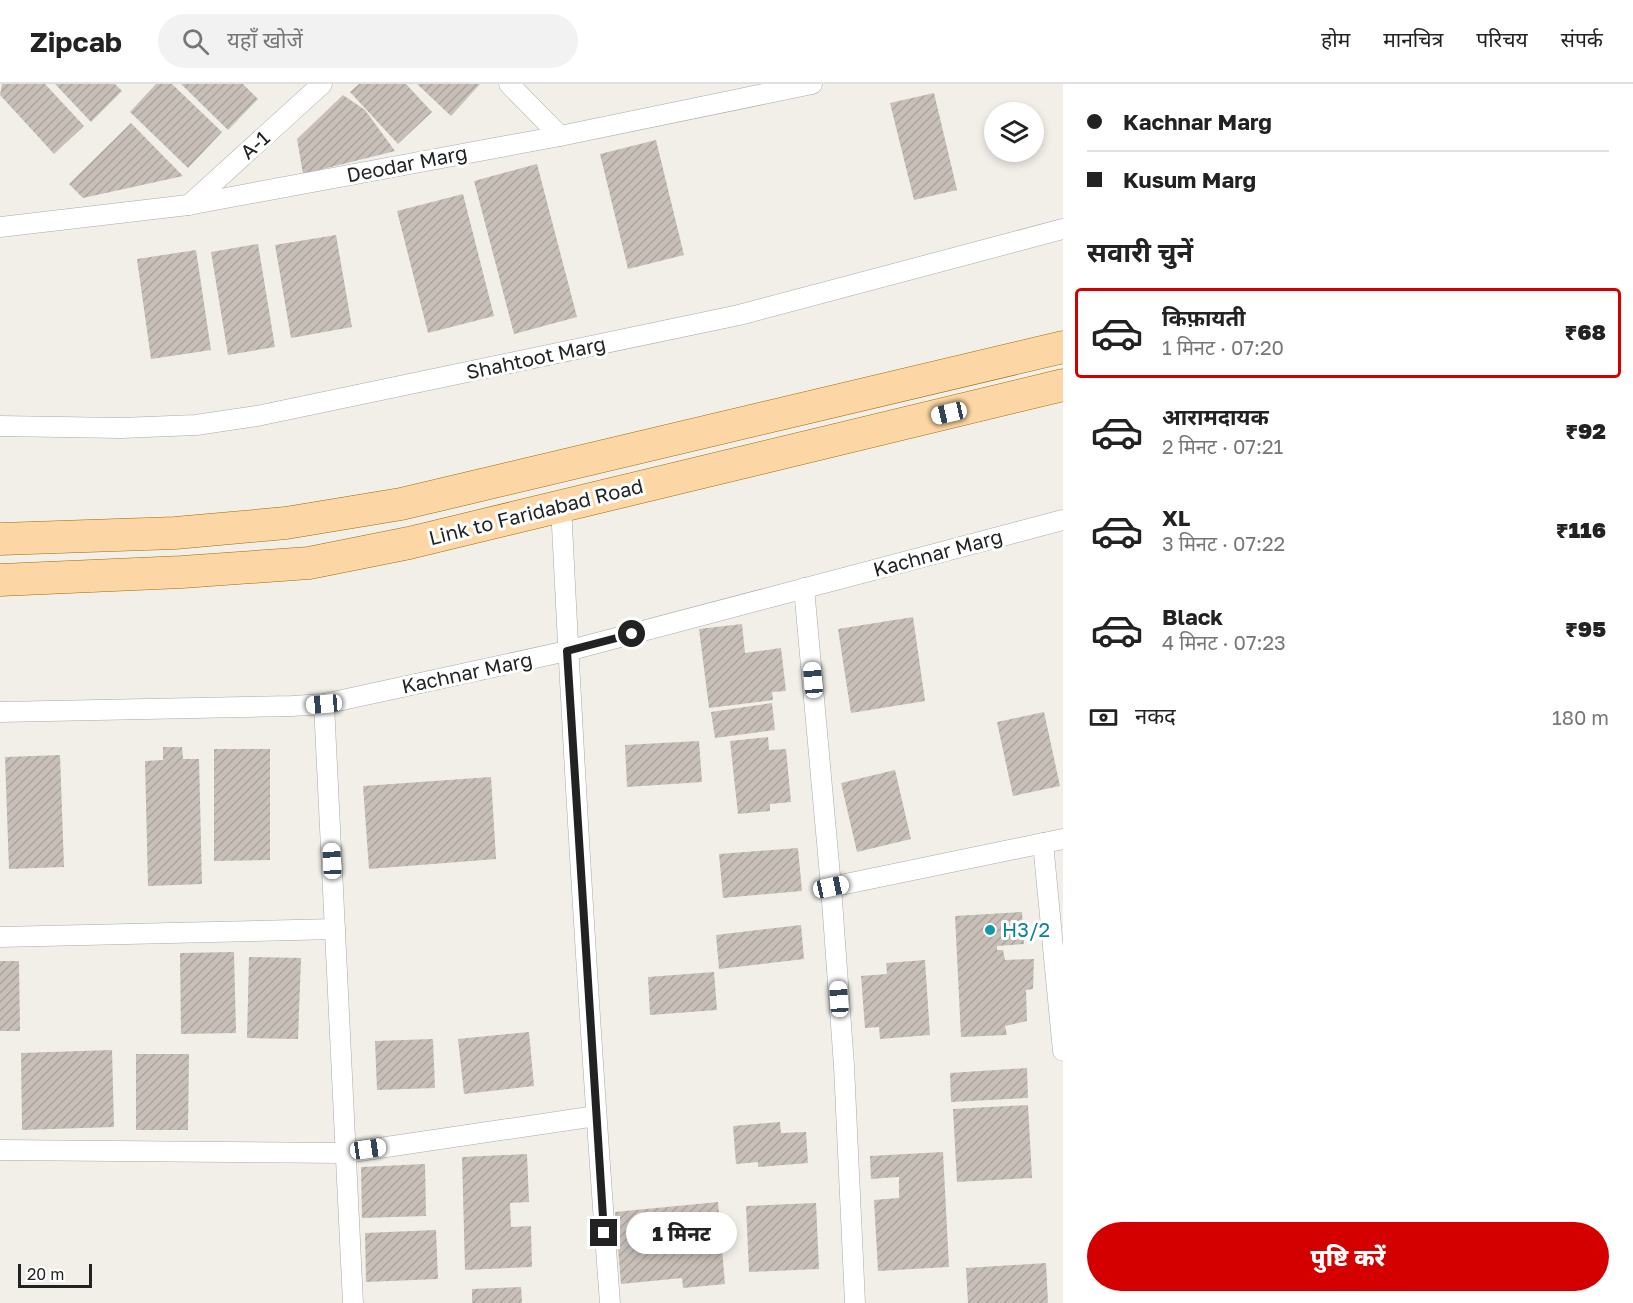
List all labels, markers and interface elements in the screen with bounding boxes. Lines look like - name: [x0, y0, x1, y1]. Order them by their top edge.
- search box: [158, 14, 578, 68]
- text: Zipcab: [30, 25, 122, 58]
- icon: search: [179, 25, 212, 58]
- text: यहाँ खोजें: [227, 26, 303, 53]
- text: होम: [1321, 26, 1350, 52]
- text: मानचित्र: [1383, 26, 1443, 52]
- text: परिचय: [1476, 26, 1528, 52]
- text: संपर्क: [1561, 26, 1603, 52]
- map controls: [984, 102, 1044, 162]
- button: layers: [984, 102, 1044, 162]
- text: Kachnar Marg: [1123, 108, 1272, 135]
- street label: A-1: [235, 125, 274, 163]
- street label: Deodar Marg: [344, 140, 469, 186]
- text: Kusum Marg: [1123, 166, 1256, 193]
- text: सवारी चुनें: [1087, 236, 1193, 268]
- text: किफ़ायती: [1162, 304, 1246, 331]
- icon: car: [1090, 306, 1144, 360]
- text: ₹68: [1565, 318, 1606, 345]
- street label: Shahtoot Marg: [464, 331, 608, 384]
- text: 1 मिनट · 07:20: [1162, 335, 1284, 359]
- car: [929, 400, 969, 426]
- text: आरामदायक: [1162, 403, 1269, 430]
- icon: car: [1090, 405, 1144, 459]
- text: ₹92: [1565, 417, 1606, 444]
- text: 2 मिनट · 07:21: [1162, 434, 1283, 458]
- street label: Link to Faridabad Road: [426, 473, 645, 549]
- icon: car: [1090, 504, 1144, 558]
- text: XL: [1162, 504, 1190, 531]
- text: ₹116: [1556, 516, 1606, 543]
- street label: Kachnar Marg: [870, 523, 1005, 581]
- text: 3 मिनट · 07:22: [1162, 531, 1285, 555]
- icon: car: [1090, 603, 1144, 657]
- text: Black: [1162, 603, 1223, 630]
- text: ₹95: [1565, 615, 1606, 642]
- route start: [618, 620, 645, 647]
- text: 4 मिनट · 07:23: [1162, 630, 1286, 654]
- street label: Kachnar Marg: [399, 646, 534, 698]
- car: [802, 661, 824, 699]
- car: [305, 693, 343, 715]
- icon: cash: [1087, 701, 1120, 734]
- text: नकद: [1135, 702, 1176, 729]
- text: 180 m: [1552, 705, 1609, 729]
- car: [322, 843, 342, 879]
- car: [812, 874, 850, 900]
- place label: H3/2: [1002, 917, 1050, 941]
- marker: H3/2: [983, 923, 997, 937]
- car: [829, 980, 849, 1018]
- car: [349, 1138, 387, 1160]
- callout: 1 मिनट: [625, 1212, 736, 1254]
- route end: [590, 1219, 617, 1246]
- text: 1 मिनट: [652, 1221, 711, 1245]
- button: पुष्टि करें: [1087, 1222, 1609, 1291]
- scale bar: [18, 1261, 92, 1288]
- text: 20 m: [27, 1264, 64, 1284]

